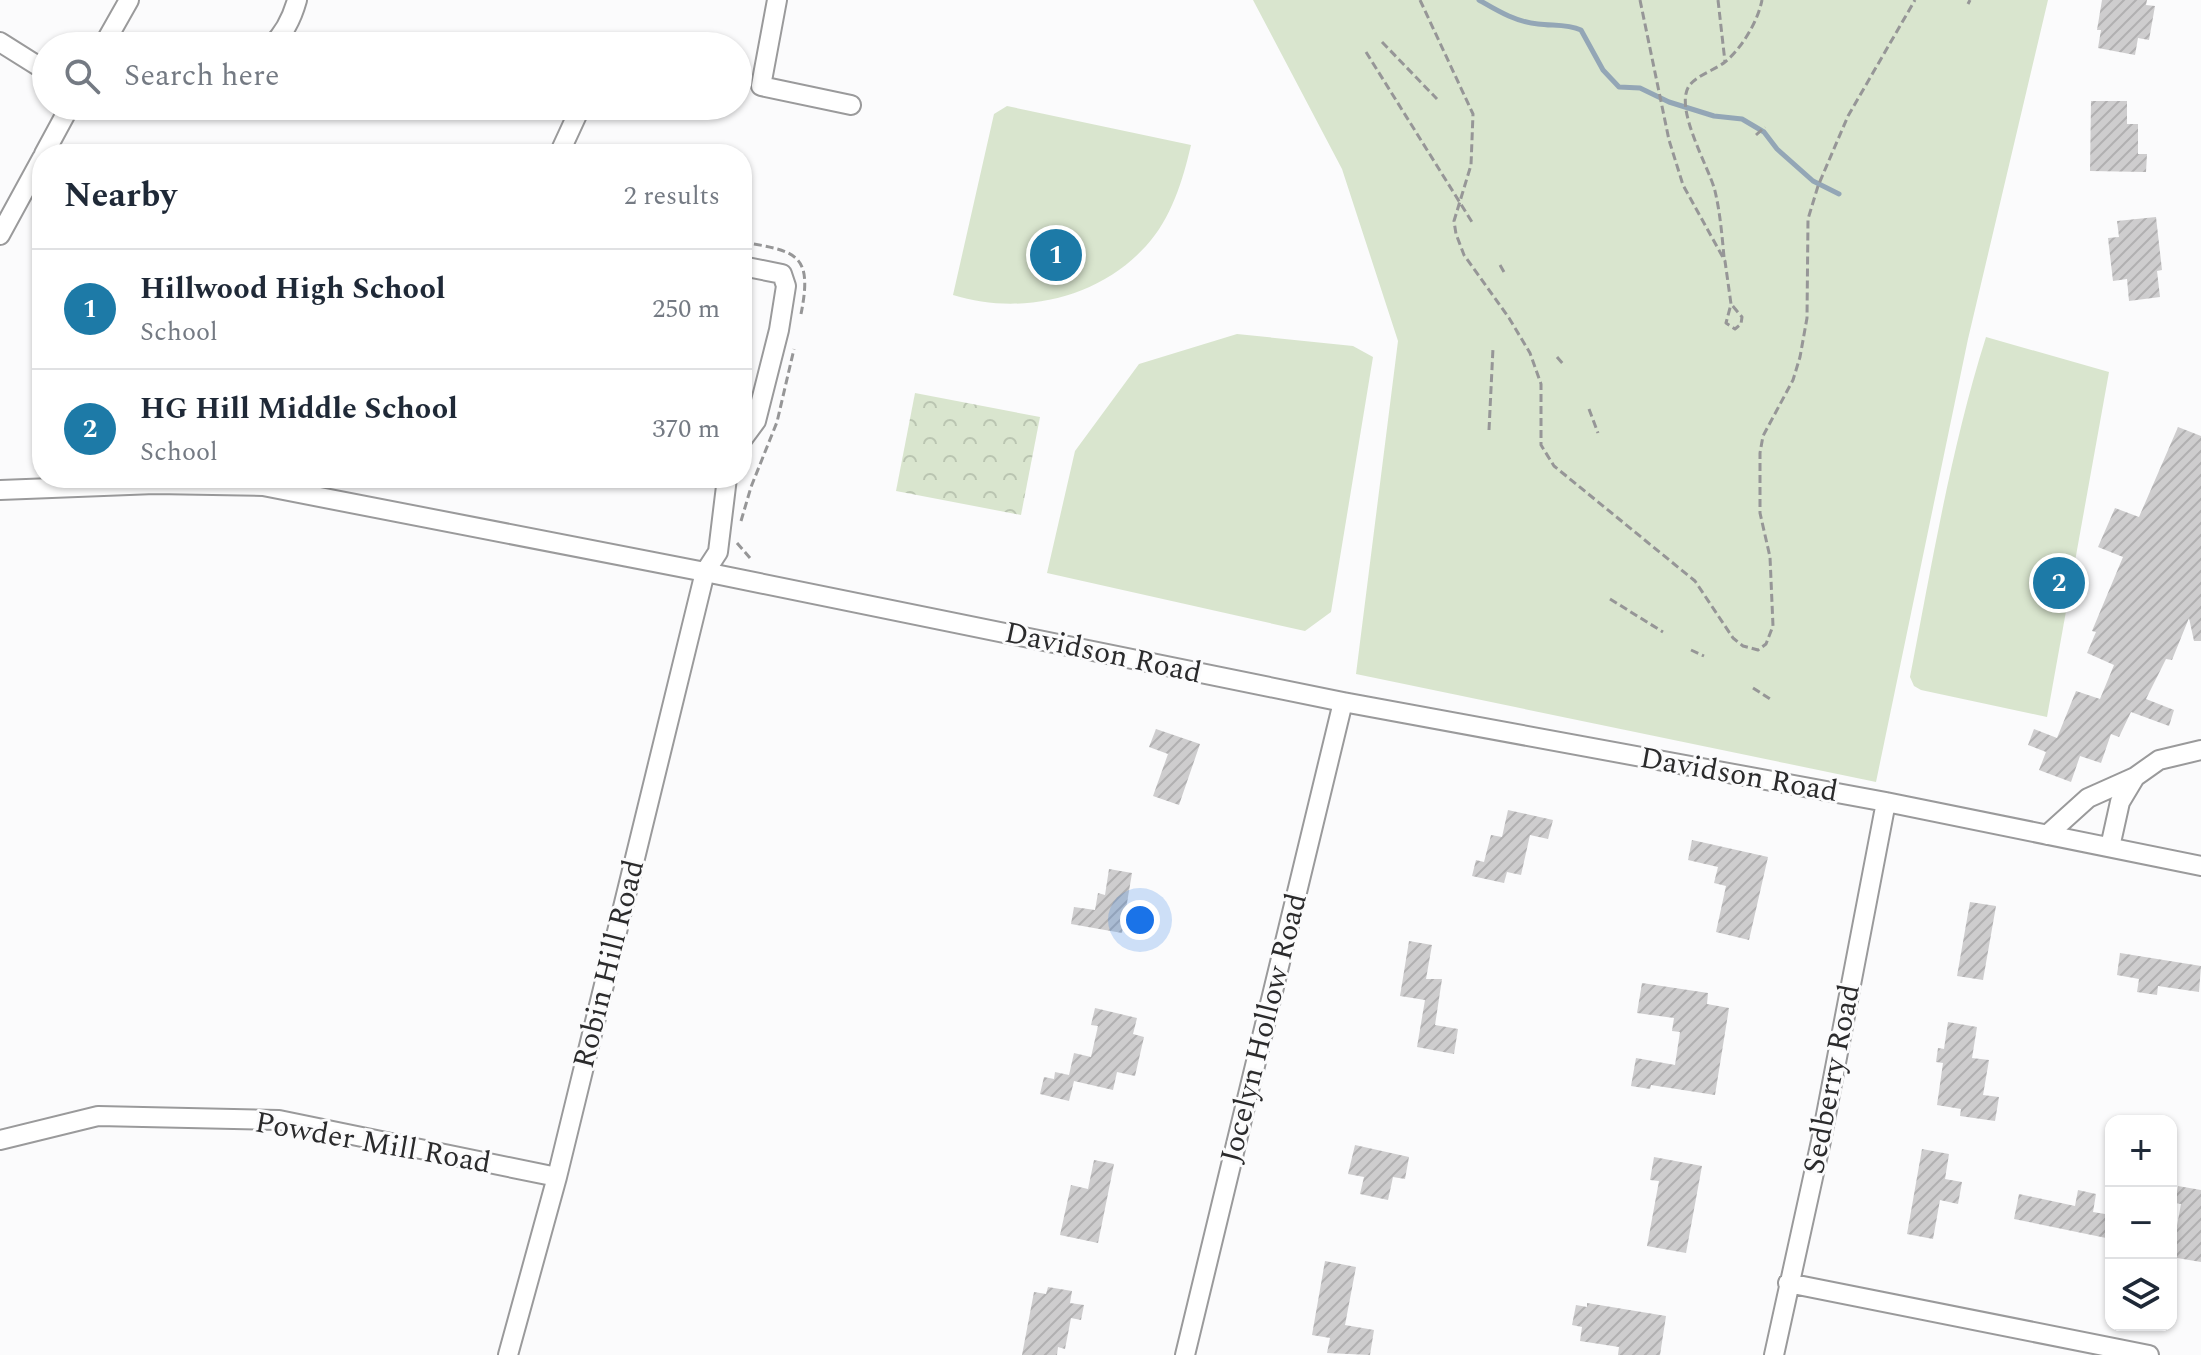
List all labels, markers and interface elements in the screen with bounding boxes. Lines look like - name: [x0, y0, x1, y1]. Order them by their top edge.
- search box: [32, 32, 752, 120]
- text: Search here: [124, 53, 280, 99]
- icon: search: [60, 54, 104, 98]
- text: Nearby: [64, 170, 177, 222]
- text: 2 results: [624, 176, 720, 216]
- pin: 1: [1030, 225, 1082, 285]
- text: Hillwood High School: [140, 266, 446, 312]
- text: 1: [83, 289, 97, 329]
- text: 250 m: [652, 289, 720, 329]
- text: School: [140, 312, 218, 352]
- text: HG Hill Middle School: [140, 386, 458, 432]
- text: 2: [83, 409, 97, 449]
- text: 370 m: [652, 409, 720, 449]
- text: School: [140, 432, 218, 472]
- pin: 2: [2033, 553, 2085, 613]
- street label: Davidson Road: [1000, 610, 1206, 696]
- street label: Davidson Road: [1636, 735, 1842, 815]
- street label: Robin Hill Road: [561, 855, 657, 1073]
- street label: Jocelyn Hollow Road: [1208, 888, 1320, 1168]
- your location: [1120, 900, 1160, 940]
- street label: Sedberry Road: [1791, 980, 1873, 1178]
- street label: Powder Mill Road: [251, 1100, 495, 1186]
- map controls: [2105, 1115, 2177, 1331]
- button: +: [2105, 1115, 2177, 1187]
- button: −: [2105, 1187, 2177, 1259]
- button: layers: [2105, 1259, 2177, 1331]

